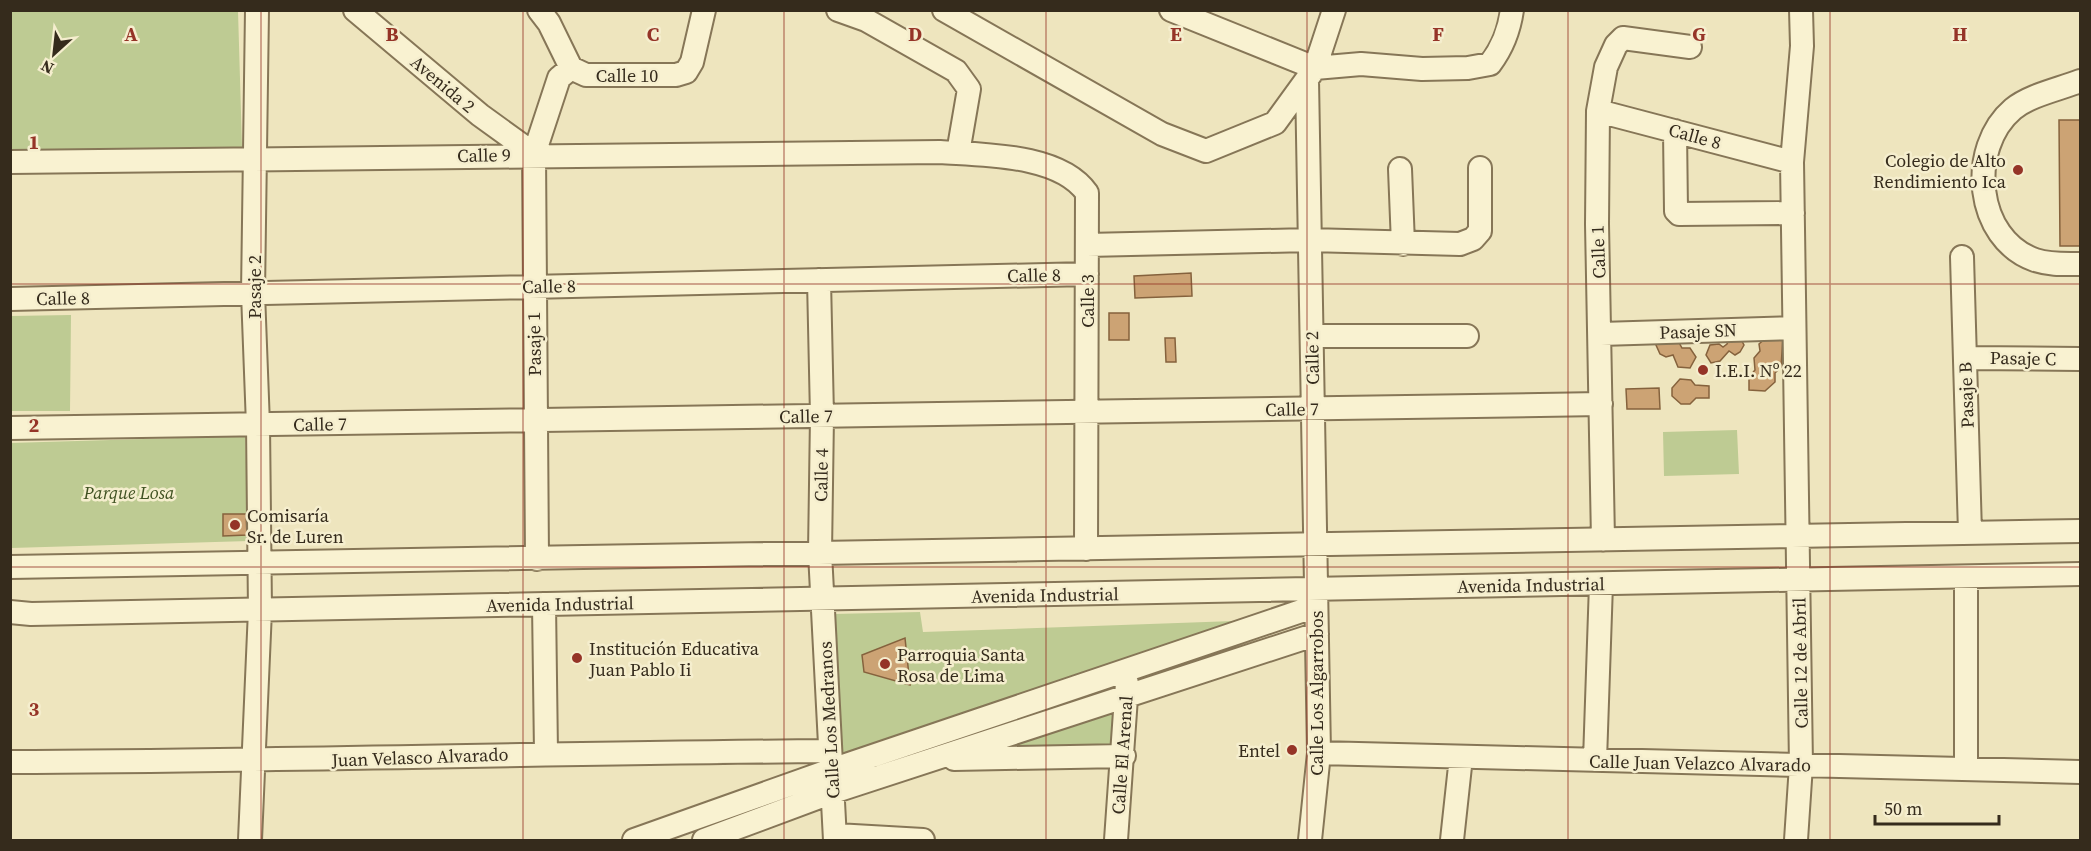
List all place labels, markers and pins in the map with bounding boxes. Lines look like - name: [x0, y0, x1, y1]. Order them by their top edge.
- place label: Colegio de Alto Rendimiento Ica: [1873, 148, 2007, 194]
- marker: Colegio de Alto Rendimiento Ica: [2011, 163, 2025, 177]
- place label: I.E.I. Nº 22: [1715, 358, 1802, 383]
- marker: I.E.I. Nº 22: [1696, 363, 1710, 377]
- place label: Comisaría Sr. de Luren: [247, 503, 344, 549]
- marker: Comisaría Sr. de Luren: [228, 518, 242, 532]
- place label: Institución Educativa Juan Pablo Ii: [588, 636, 760, 682]
- place label: Parroquia Santa Rosa de Lima: [897, 642, 1026, 688]
- marker: Institución Educativa Juan Pablo Ii: [570, 651, 584, 665]
- marker: Parroquia Santa Rosa de Lima: [878, 657, 892, 671]
- place label: Entel: [1238, 738, 1280, 763]
- marker: Entel: [1285, 743, 1299, 757]

